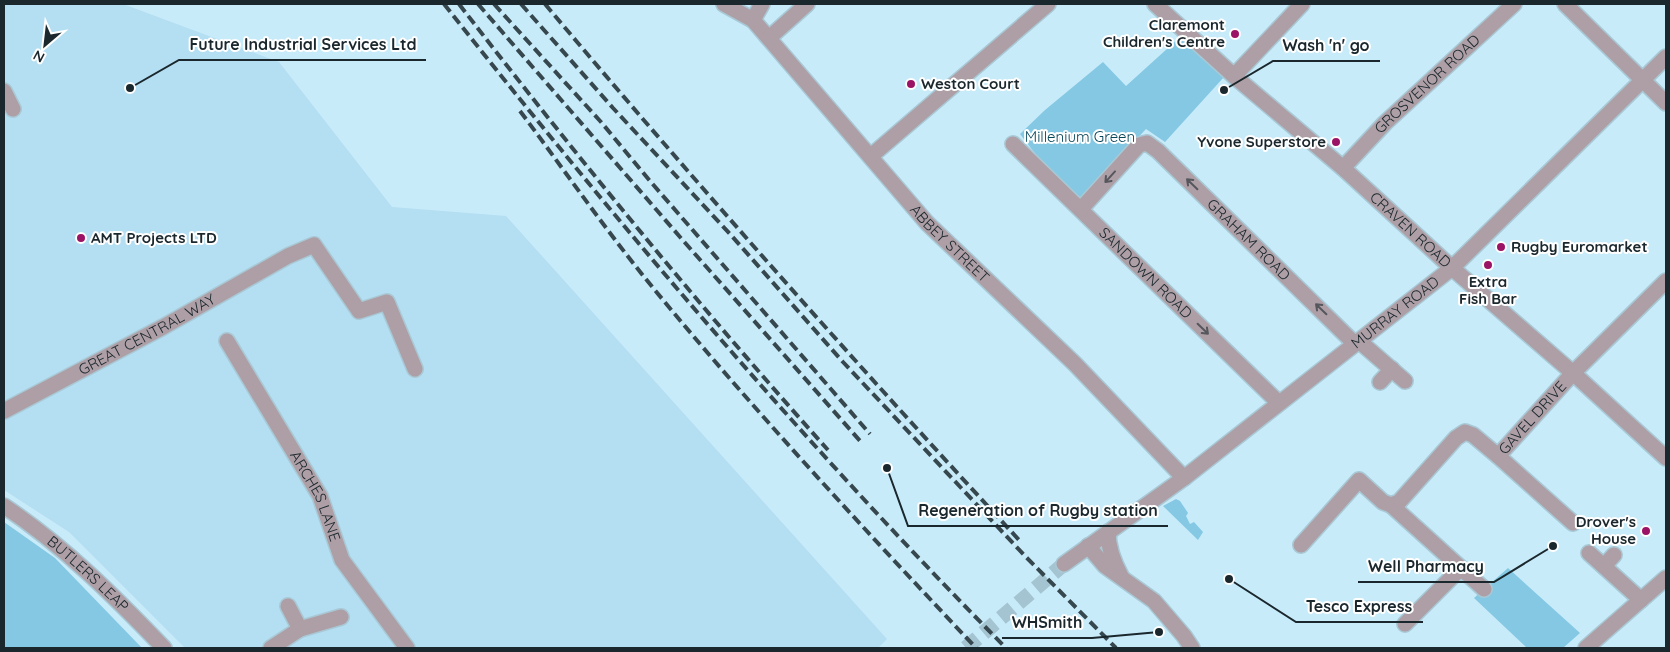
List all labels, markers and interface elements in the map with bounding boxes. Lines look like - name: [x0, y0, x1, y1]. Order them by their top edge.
- place label: Claremont Children's Centre: [1103, 15, 1225, 51]
- north arrow: [20, 20, 70, 70]
- marker: Claremont Children's Centre: [1229, 28, 1241, 40]
- callout: Future Industrial Services Ltd: [179, 29, 426, 60]
- callout: Wash 'n' go: [1273, 30, 1380, 61]
- street label: GROSVENOR ROAD: [1370, 30, 1484, 137]
- text: Future Industrial Services Ltd: [190, 34, 416, 54]
- text: Wash 'n' go: [1282, 35, 1370, 55]
- text: N: [30, 46, 48, 67]
- place label: Weston Court: [921, 74, 1020, 93]
- marker: Weston Court: [905, 78, 917, 90]
- park label: Millenium Green: [1025, 127, 1135, 146]
- place label: Yvone Superstore: [1197, 132, 1326, 151]
- marker: Yvone Superstore: [1330, 136, 1342, 148]
- one-way arrow: [1104, 171, 1116, 184]
- one-way arrow: [1185, 178, 1198, 190]
- street label: CRAVEN ROAD: [1366, 187, 1455, 272]
- street label: GRAHAM ROAD: [1203, 194, 1295, 284]
- street label: ABBEY STREET: [906, 200, 994, 286]
- street label: SANDOWN ROAD: [1095, 223, 1197, 322]
- place label: AMT Projects LTD: [91, 228, 217, 247]
- marker: AMT Projects LTD: [75, 232, 87, 244]
- place label: Rugby Euromarket: [1511, 237, 1648, 256]
- marker: Rugby Euromarket: [1495, 241, 1507, 253]
- marker: Extra Fish Bar: [1482, 259, 1494, 271]
- street label: MURRAY ROAD: [1347, 272, 1443, 352]
- place label: Extra Fish Bar: [1459, 272, 1517, 308]
- street label: GREAT CENTRAL WAY: [75, 289, 219, 379]
- one-way arrow: [1315, 304, 1327, 316]
- one-way arrow: [1197, 323, 1209, 335]
- street label: GAVEL DRIVE: [1494, 377, 1570, 458]
- street label: ARCHES LANE: [286, 447, 345, 544]
- callout: Regeneration of Rugby station: [908, 495, 1168, 526]
- text: Regeneration of Rugby station: [918, 500, 1158, 520]
- place label: Drover's House: [1576, 512, 1636, 548]
- marker: Drover's House: [1640, 525, 1652, 537]
- street label: BUTLERS LEAP: [43, 532, 133, 616]
- callout: Well Pharmacy: [1358, 551, 1494, 582]
- text: Well Pharmacy: [1368, 556, 1484, 576]
- callout: Tesco Express: [1296, 591, 1423, 622]
- text: Tesco Express: [1306, 596, 1413, 616]
- callout: WHSmith: [1002, 607, 1092, 638]
- text: WHSmith: [1012, 612, 1082, 632]

